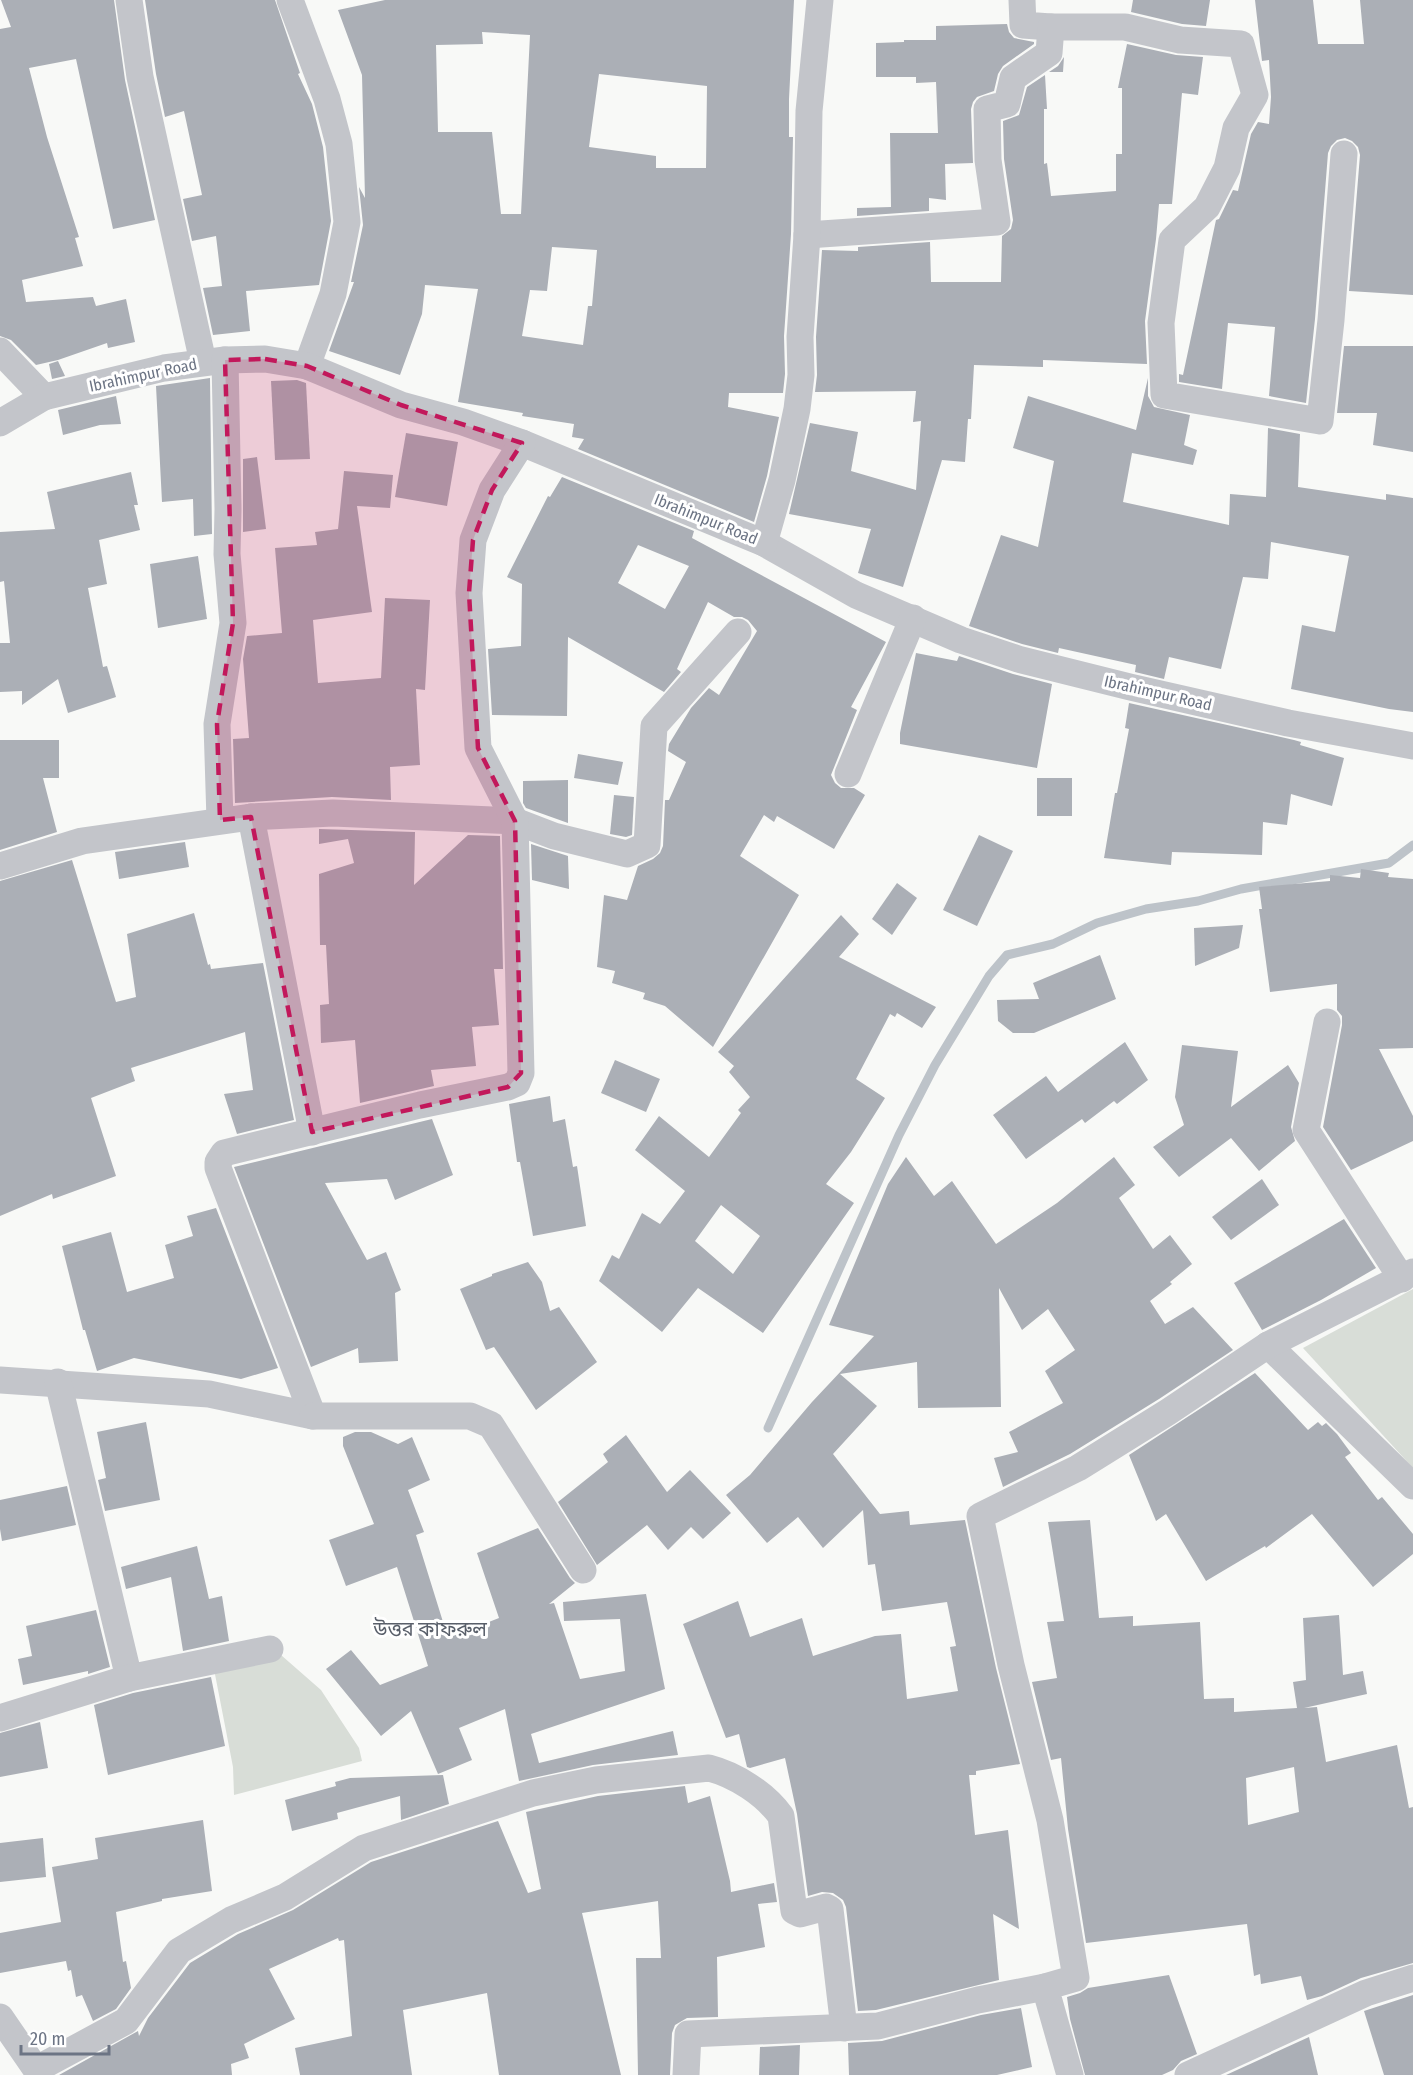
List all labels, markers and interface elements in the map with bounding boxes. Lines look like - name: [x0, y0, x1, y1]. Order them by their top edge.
- street label: Ibrahimpur Road: [87, 354, 199, 396]
- street label: Ibrahimpur Road: [652, 490, 760, 548]
- street label: Ibrahimpur Road: [1102, 671, 1214, 715]
- district label: উত্তর কাফরুল: [372, 1617, 487, 1641]
- scale bar: [21, 2018, 110, 2056]
- text: 20 m: [30, 2028, 65, 2050]

